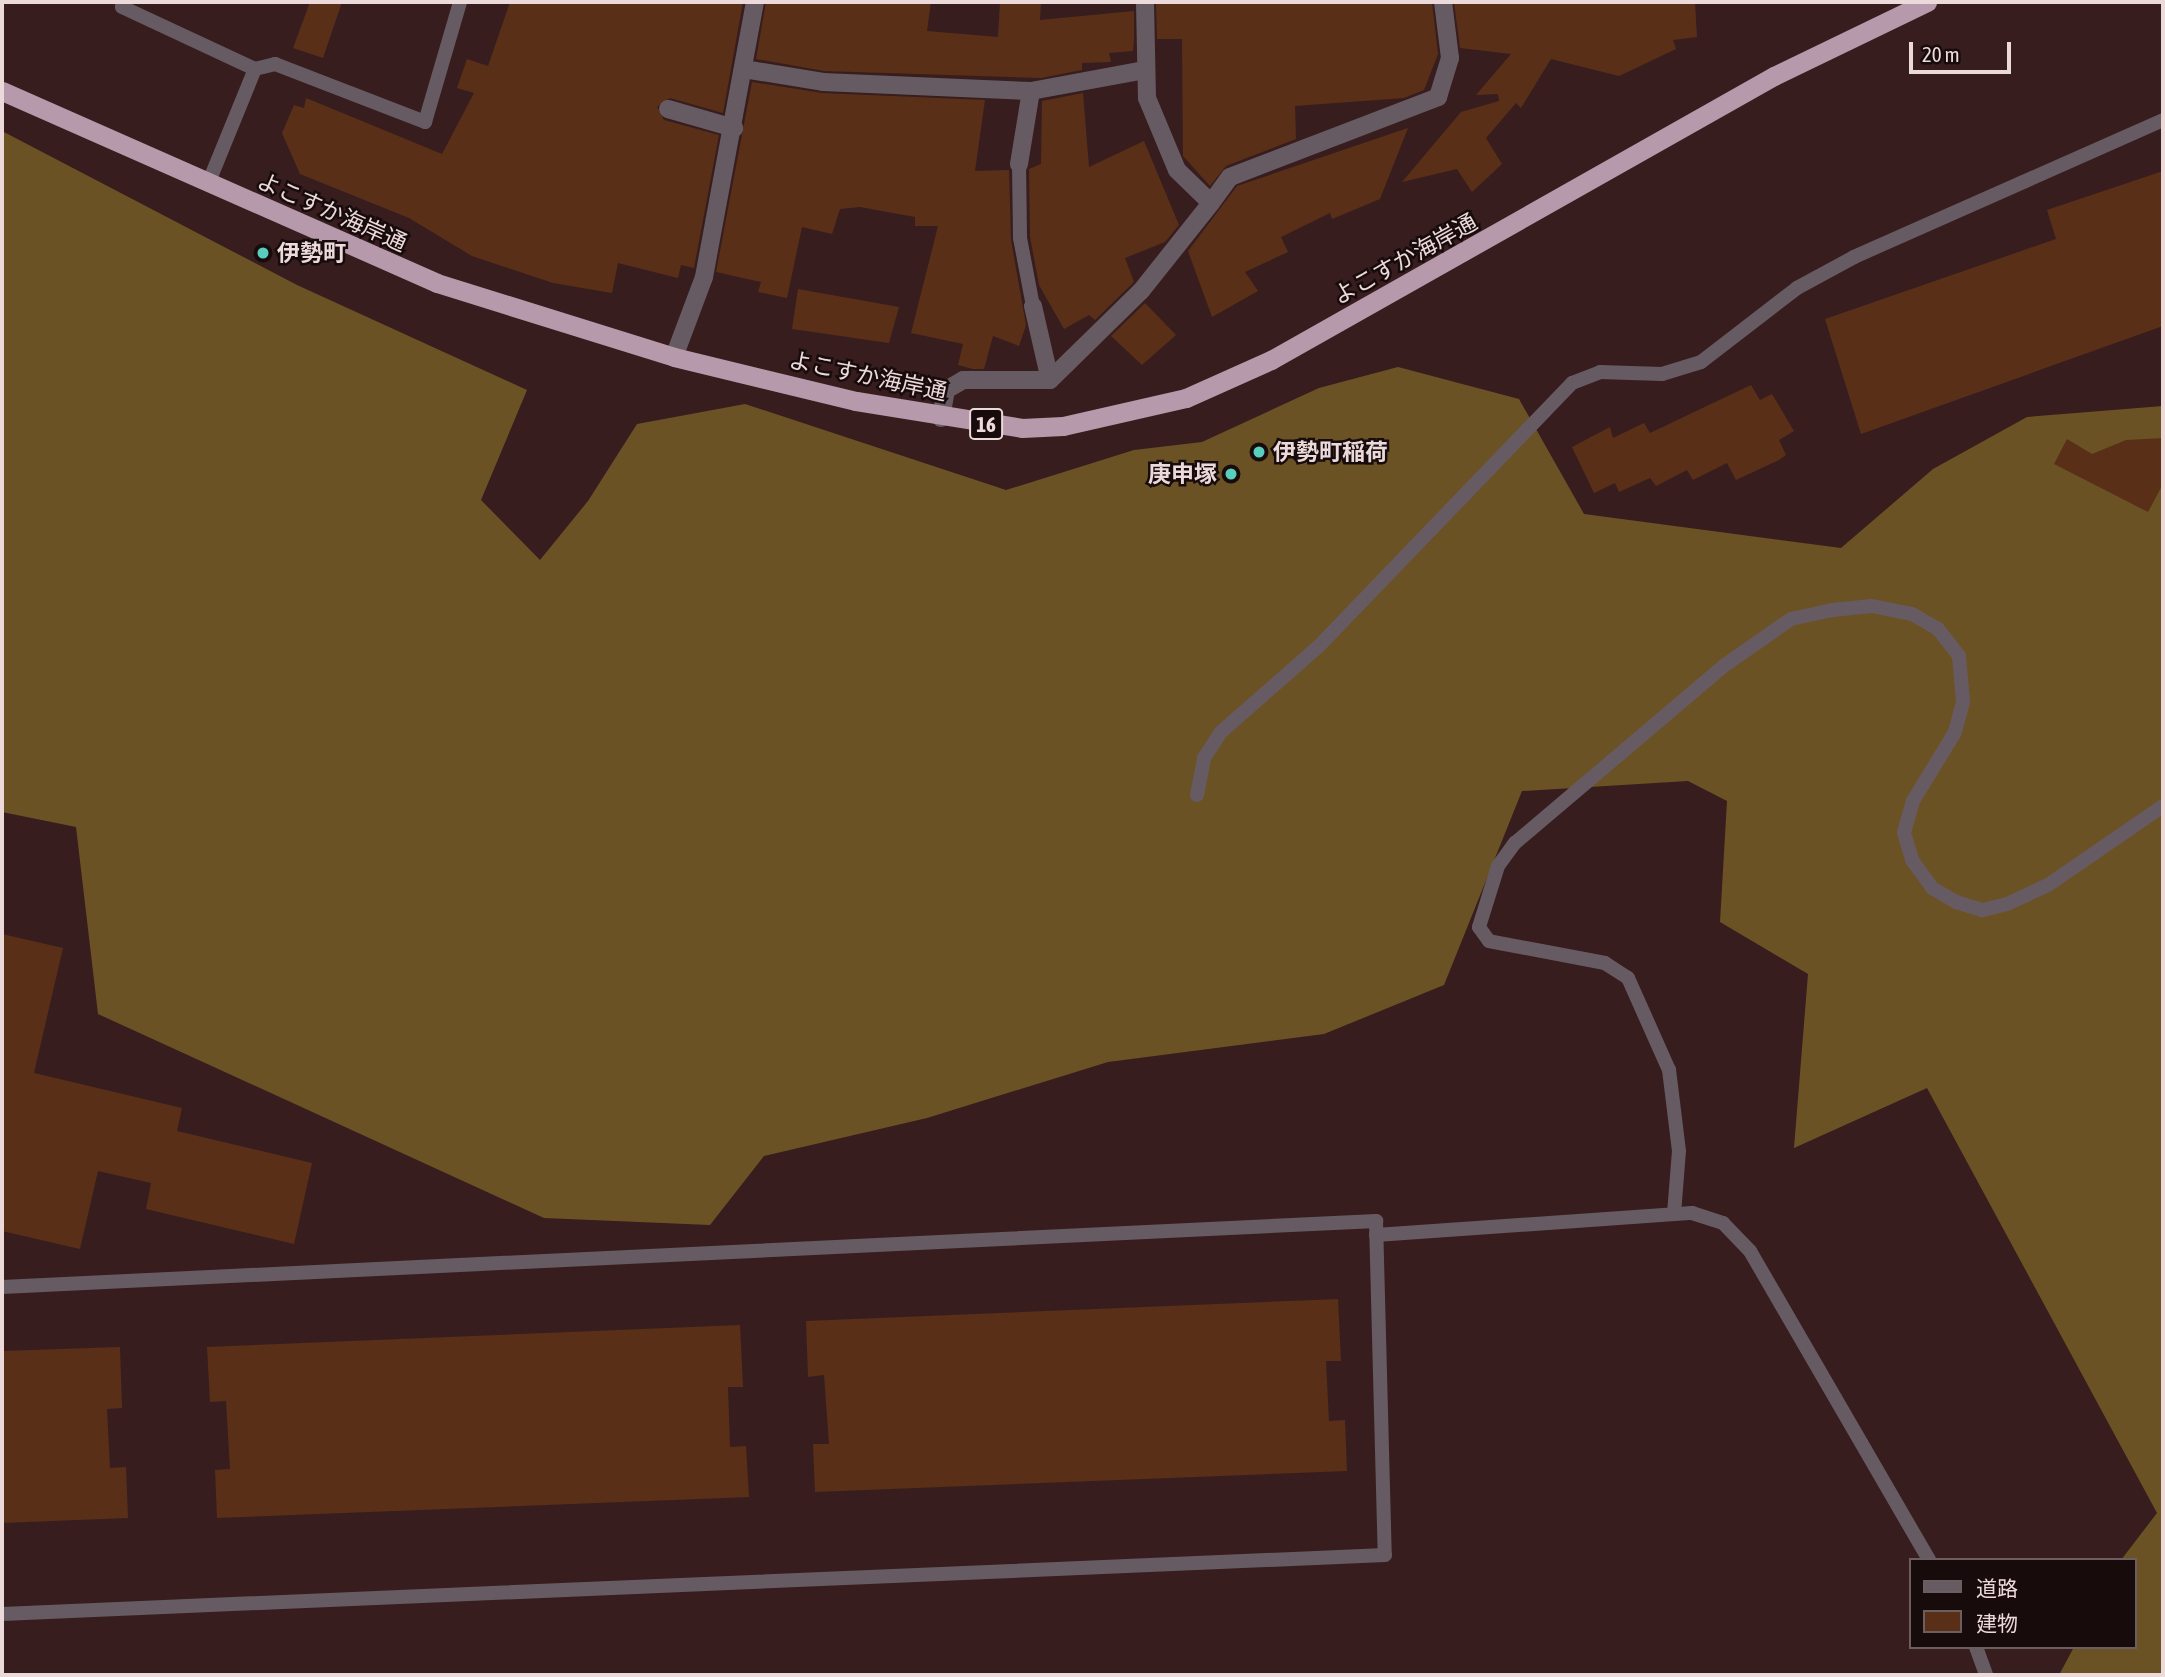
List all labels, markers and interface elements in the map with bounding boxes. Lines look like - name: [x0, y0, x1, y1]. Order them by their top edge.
- scale bar: [1913, 28, 2014, 72]
- text: 20 m: [1922, 42, 1960, 66]
- street label: よこすか海岸通: [253, 167, 411, 257]
- street label: よこすか海岸通: [1328, 208, 1482, 310]
- place label: 伊勢町: [277, 239, 346, 267]
- marker: 伊勢町: [255, 245, 271, 261]
- street label: よこすか海岸通: [786, 346, 950, 406]
- road number: 16: [968, 406, 1004, 442]
- place label: 伊勢町稲荷: [1273, 438, 1388, 466]
- marker: 伊勢町稲荷: [1251, 444, 1267, 460]
- place label: 庚申塚: [1148, 460, 1217, 488]
- marker: 庚申塚: [1223, 466, 1239, 482]
- legend: [1910, 1558, 2137, 1649]
- text: 道路: [1976, 1576, 2018, 1600]
- text: 建物: [1976, 1611, 2018, 1635]

